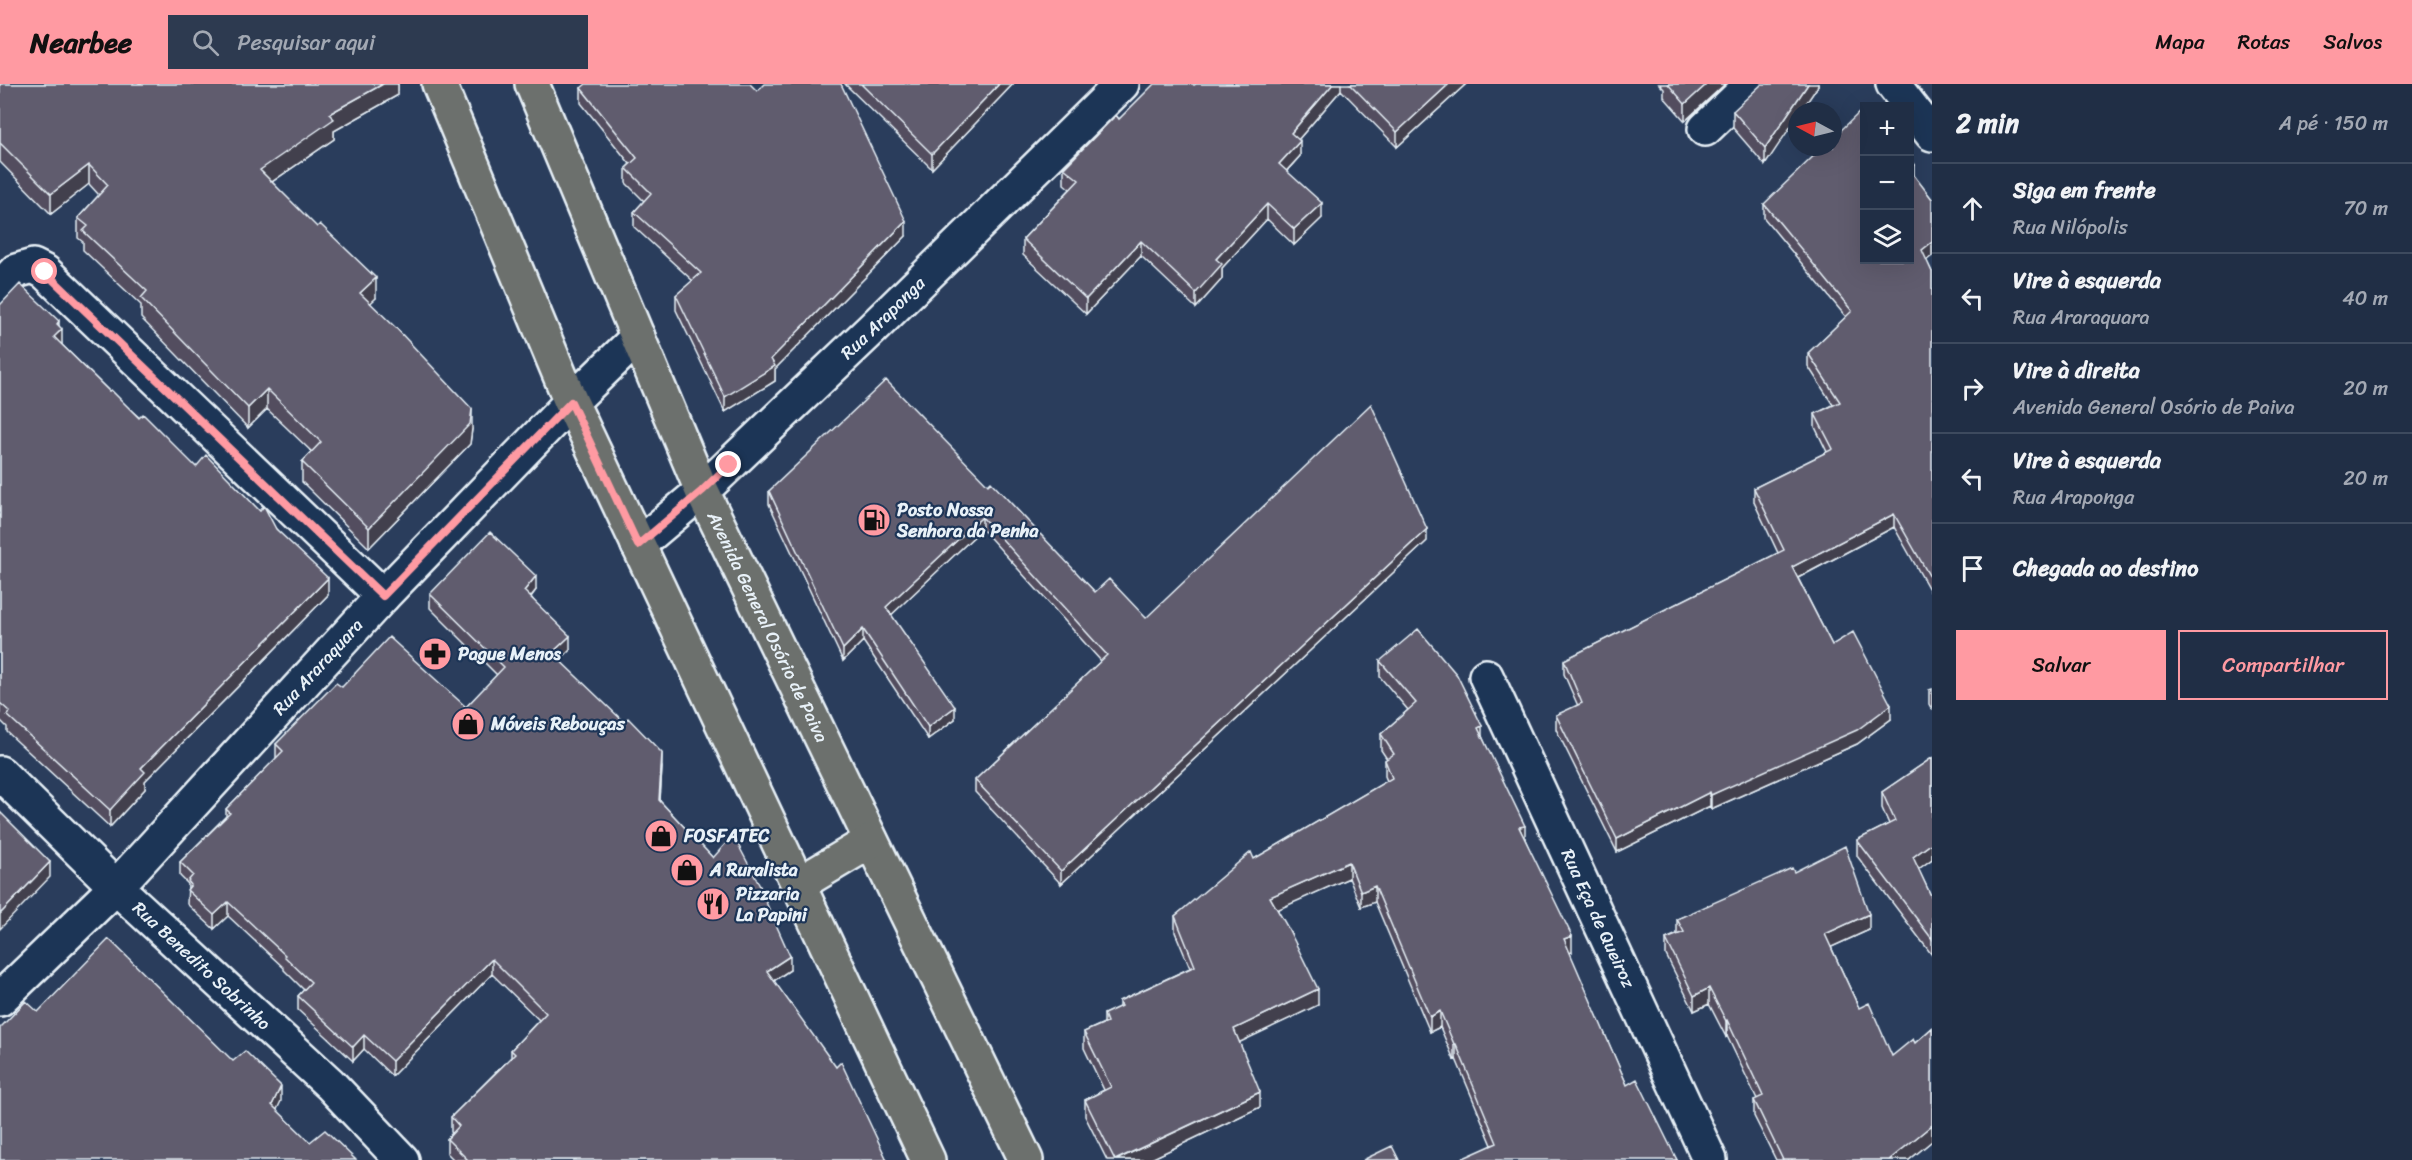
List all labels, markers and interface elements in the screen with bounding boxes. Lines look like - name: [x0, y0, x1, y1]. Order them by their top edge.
- search box: [168, 15, 588, 69]
- text: Nearbee: [30, 18, 132, 67]
- text: Pesquisar aqui: [237, 23, 375, 62]
- text: Mapa: [2155, 23, 2204, 61]
- text: Rotas: [2237, 23, 2290, 61]
- text: Salvos: [2323, 23, 2382, 61]
- icon: search: [189, 26, 222, 59]
- text: 2 min: [1956, 100, 2019, 146]
- north arrow: [1788, 102, 1842, 156]
- map controls: [1860, 102, 1914, 264]
- button: +: [1860, 102, 1914, 156]
- text: A pé · 150 m: [2279, 106, 2388, 141]
- button: −: [1860, 156, 1914, 210]
- text: Siga em frente: [2013, 171, 2156, 210]
- text: 70 m: [2343, 191, 2388, 226]
- icon: ahead: [1956, 192, 1989, 225]
- button: layers: [1860, 210, 1914, 264]
- text: Rua Nilópolis: [2013, 210, 2128, 245]
- route start: [31, 258, 57, 284]
- text: Vire à esquerda: [2013, 261, 2161, 300]
- street label: Rua Araponga: [833, 268, 934, 368]
- text: 40 m: [2342, 281, 2388, 316]
- icon: left: [1956, 282, 1989, 315]
- text: Rua Araraquara: [2013, 300, 2149, 335]
- text: Vire à direita: [2013, 351, 2140, 390]
- text: 20 m: [2343, 371, 2388, 406]
- icon: right: [1956, 372, 1989, 405]
- text: Avenida General Osório de Paiva: [2013, 390, 2295, 425]
- text: Vire à esquerda: [2013, 441, 2161, 480]
- route end: [715, 451, 741, 477]
- text: 20 m: [2343, 461, 2388, 496]
- icon: left: [1956, 462, 1989, 495]
- text: Rua Araponga: [2013, 480, 2134, 515]
- place label: Posto Nossa Senhora da Penha: [896, 494, 1039, 547]
- fuel station icon: Posto Nossa Senhora da Penha: [856, 502, 892, 538]
- street label: Avenida General Osório de Paiva: [698, 505, 837, 748]
- text: Chegada ao destino: [2013, 549, 2198, 588]
- icon: arrive: [1956, 552, 1989, 585]
- street label: Rua Araraquara: [265, 611, 371, 723]
- button: Salvar: [1956, 630, 2166, 700]
- button: Compartilhar: [2178, 630, 2388, 700]
- pharmacy icon: Pague Menos: [417, 636, 453, 672]
- place label: Pague Menos: [458, 638, 562, 670]
- shop icon: Móveis Rebouças: [450, 706, 486, 742]
- place label: Móveis Rebouças: [490, 708, 625, 740]
- shop icon: FOSFATEC: [643, 818, 679, 854]
- place label: FOSFATEC: [683, 820, 770, 852]
- street label: Rua Eça de Queiroz: [1552, 843, 1644, 994]
- shop icon: A Ruralista: [669, 852, 705, 888]
- place label: A Ruralista: [709, 854, 798, 886]
- place label: Pizzaria La Papini: [736, 878, 808, 931]
- restaurant icon: Pizzaria La Papini: [695, 886, 731, 922]
- street label: Rua Benedito Sobrinho: [125, 893, 279, 1038]

